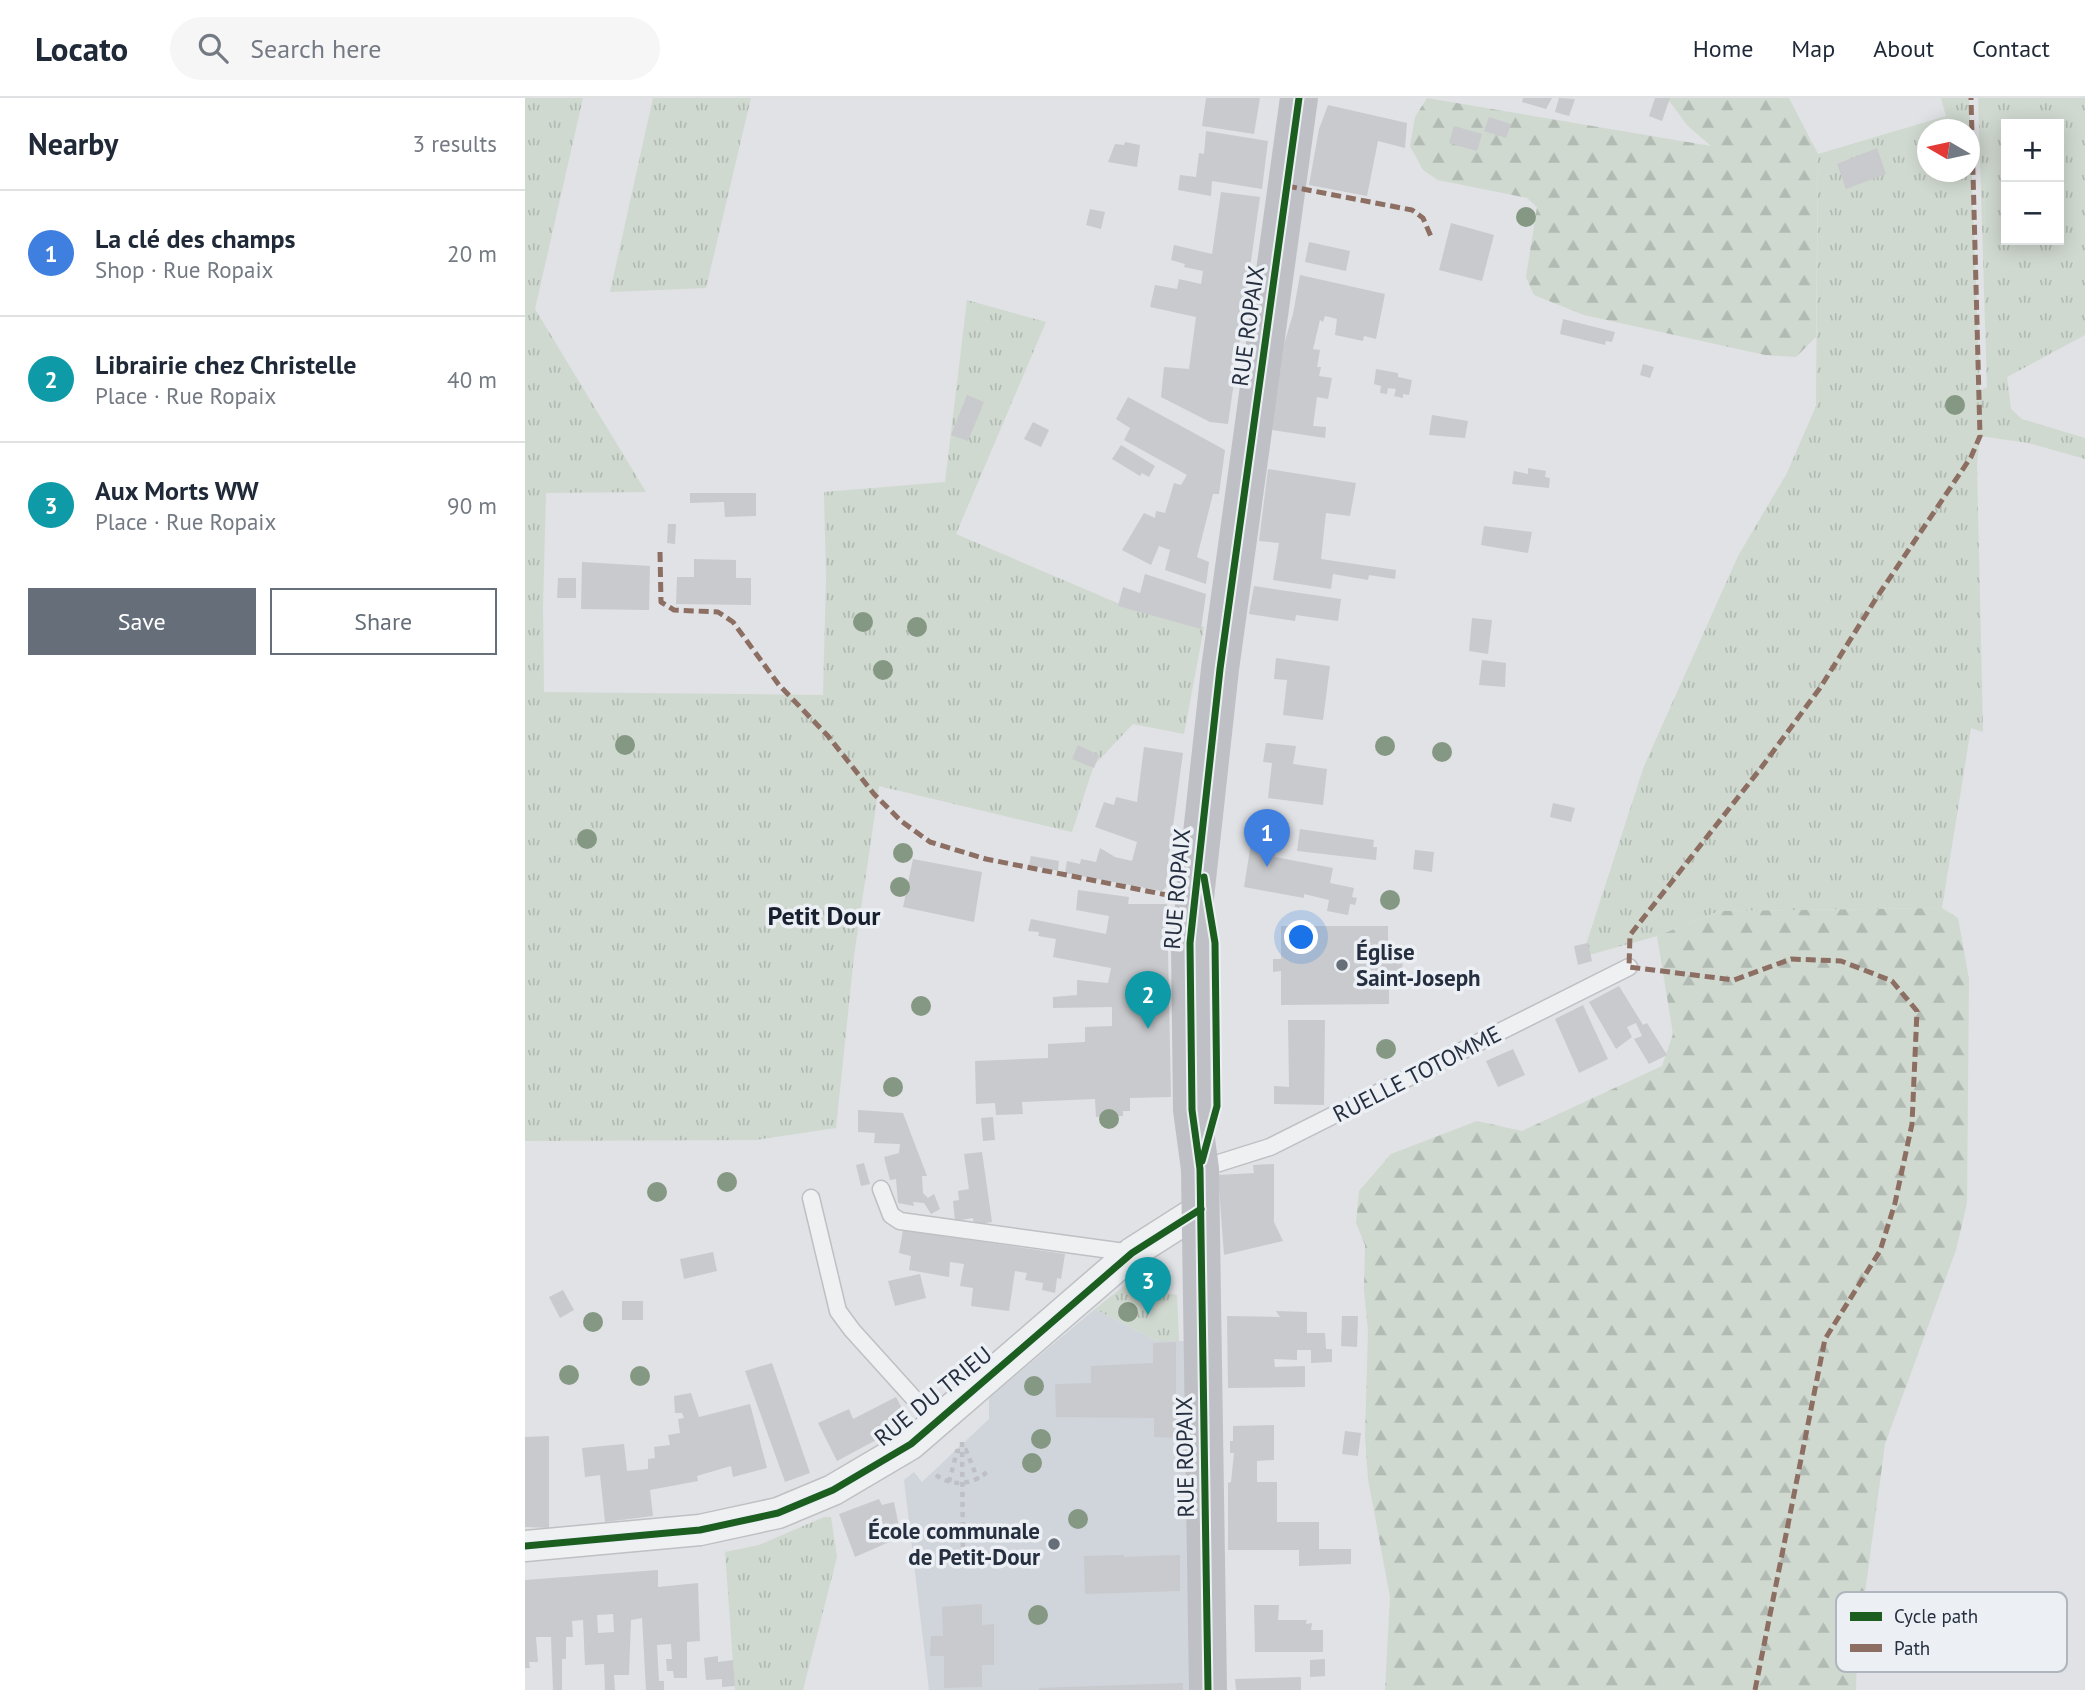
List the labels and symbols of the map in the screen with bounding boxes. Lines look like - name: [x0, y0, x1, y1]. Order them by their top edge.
- north arrow: [1917, 119, 1980, 182]
- street label: RUE ROPAIX: [1225, 264, 1270, 388]
- pin: 1: [1244, 809, 1290, 867]
- street label: RUE ROPAIX: [1157, 827, 1196, 951]
- district label: Petit Dour: [768, 899, 881, 932]
- your location: [1284, 920, 1318, 954]
- place label: Église Saint-Joseph: [1356, 937, 1481, 992]
- marker: Église Saint-Joseph: [1334, 957, 1350, 973]
- pin: 2: [1125, 971, 1171, 1029]
- street label: RUELLE TOTOMME: [1328, 1019, 1506, 1128]
- pin: 3: [1125, 1257, 1171, 1315]
- street label: RUE DU TRIEU: [868, 1339, 997, 1452]
- street label: RUE ROPAIX: [1169, 1396, 1200, 1518]
- place label: École communale de Petit-Dour: [868, 1516, 1041, 1571]
- marker: École communale de Petit-Dour: [1046, 1536, 1062, 1552]
- legend: [1836, 1592, 2067, 1672]
- text: Cycle path: [1894, 1604, 1978, 1628]
- text: Path: [1894, 1636, 1930, 1660]

